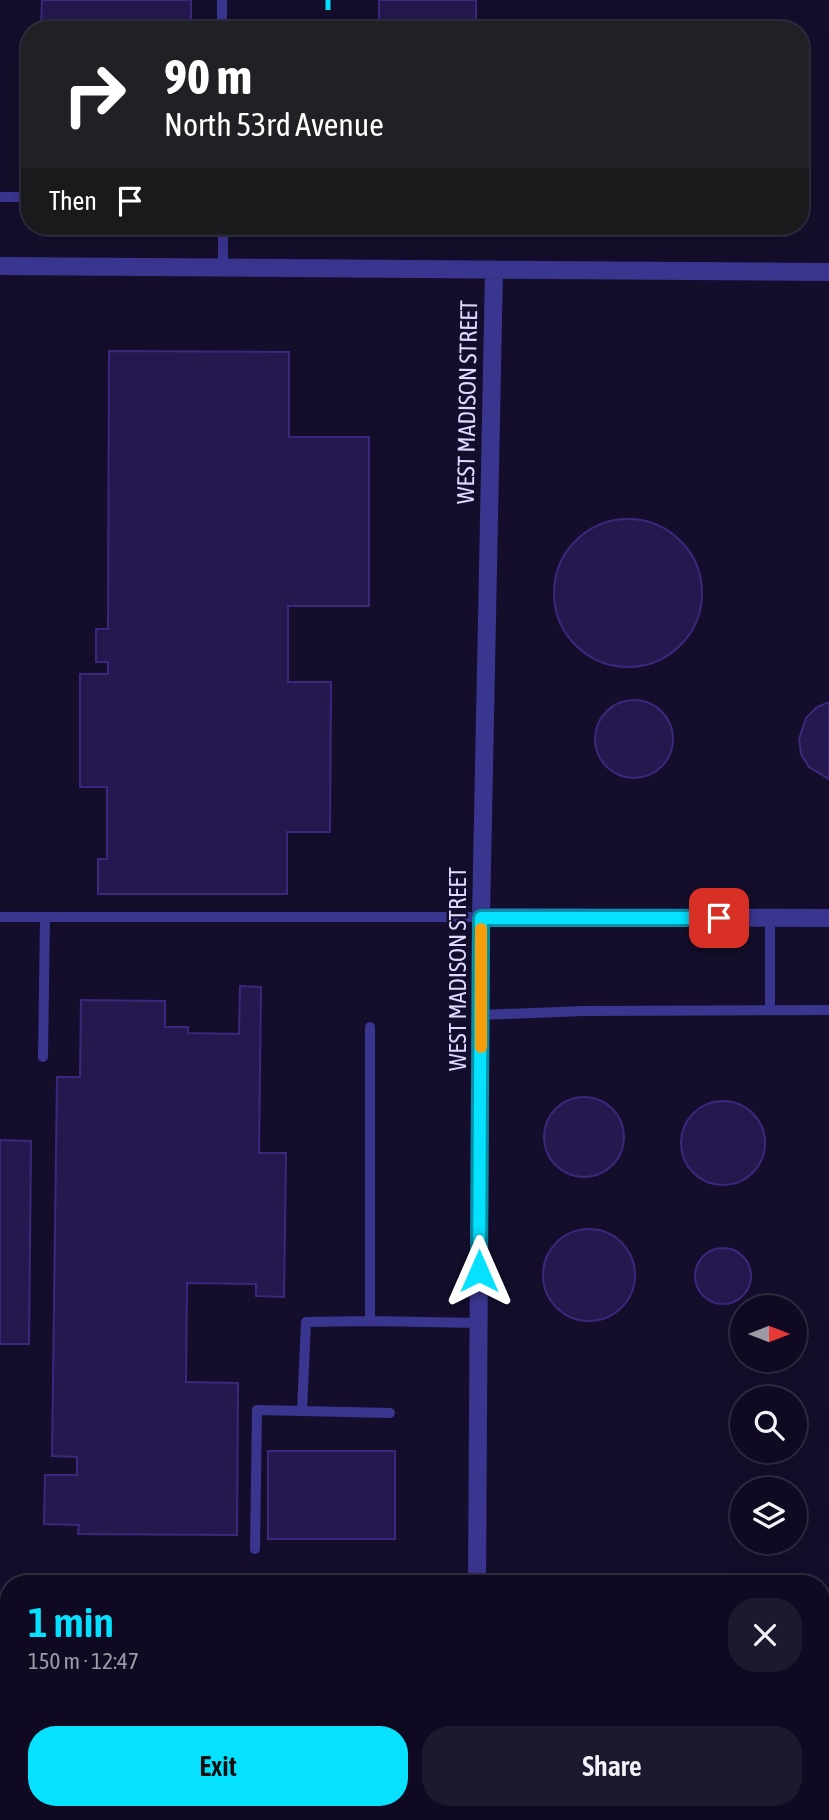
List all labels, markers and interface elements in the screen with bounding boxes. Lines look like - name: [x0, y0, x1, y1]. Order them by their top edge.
- text: 90 m: [164, 48, 252, 104]
- icon: right: [49, 49, 140, 140]
- text: North 53rd Avenue: [164, 106, 384, 143]
- icon: arrive: [111, 182, 149, 220]
- text: Then: [49, 186, 97, 216]
- street label: WEST MADISON STREET: [452, 299, 482, 504]
- street label: WEST MADISON STREET: [444, 867, 471, 1071]
- pin: [689, 888, 749, 948]
- icon: arrive: [700, 899, 738, 937]
- position arrow: [442, 1234, 516, 1308]
- north arrow: [730, 1295, 807, 1372]
- map controls: [730, 1295, 807, 1554]
- button: search: [730, 1386, 807, 1463]
- button: layers: [730, 1477, 807, 1554]
- text: 1 min: [28, 1598, 114, 1646]
- button: close: [728, 1598, 802, 1672]
- text: 150 m · 12:47: [28, 1648, 139, 1674]
- button: Exit: [28, 1726, 408, 1806]
- button: Share: [422, 1726, 802, 1806]

